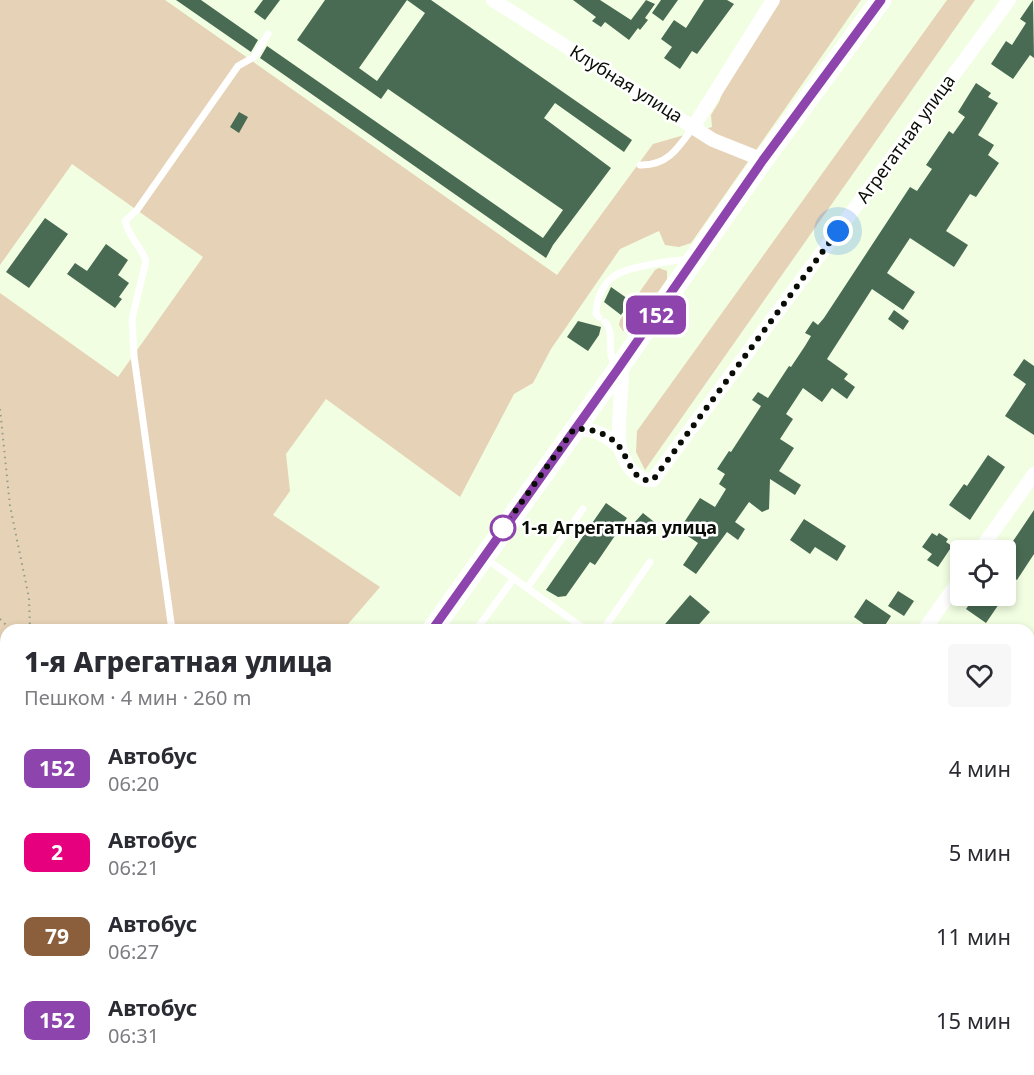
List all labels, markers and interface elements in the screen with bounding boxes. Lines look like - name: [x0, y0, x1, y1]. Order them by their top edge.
- street label: Клубная улица: [566, 39, 688, 127]
- street label: Агрегатная улица: [850, 69, 960, 208]
- your location: [823, 216, 853, 246]
- line badge: 152: [622, 296, 690, 334]
- text: 152: [638, 301, 674, 329]
- marker: 1-я Агрегатная улица: [490, 515, 516, 541]
- place label: 1-я Агрегатная улица: [521, 515, 717, 539]
- map controls: [950, 540, 1016, 606]
- button: locate: [950, 540, 1016, 606]
- text: 1-я Агрегатная улица: [24, 642, 332, 680]
- button: heart: [948, 644, 1011, 707]
- text: Пешком · 4 мин · 260 m: [24, 684, 251, 711]
- text: Автобус: [108, 740, 197, 770]
- text: 4 мин: [949, 753, 1011, 783]
- text: 152: [39, 754, 75, 782]
- text: 06:20: [108, 770, 159, 797]
- text: Автобус: [108, 824, 197, 854]
- text: 5 мин: [949, 837, 1011, 867]
- text: 2: [51, 838, 63, 866]
- text: 06:21: [108, 854, 159, 881]
- text: Автобус: [108, 908, 197, 938]
- text: 11 мин: [936, 921, 1011, 951]
- text: 79: [45, 922, 69, 950]
- text: 06:27: [108, 938, 159, 965]
- text: Автобус: [108, 992, 197, 1022]
- text: 15 мин: [936, 1005, 1011, 1035]
- text: 152: [39, 1006, 75, 1034]
- text: 06:31: [108, 1022, 159, 1049]

